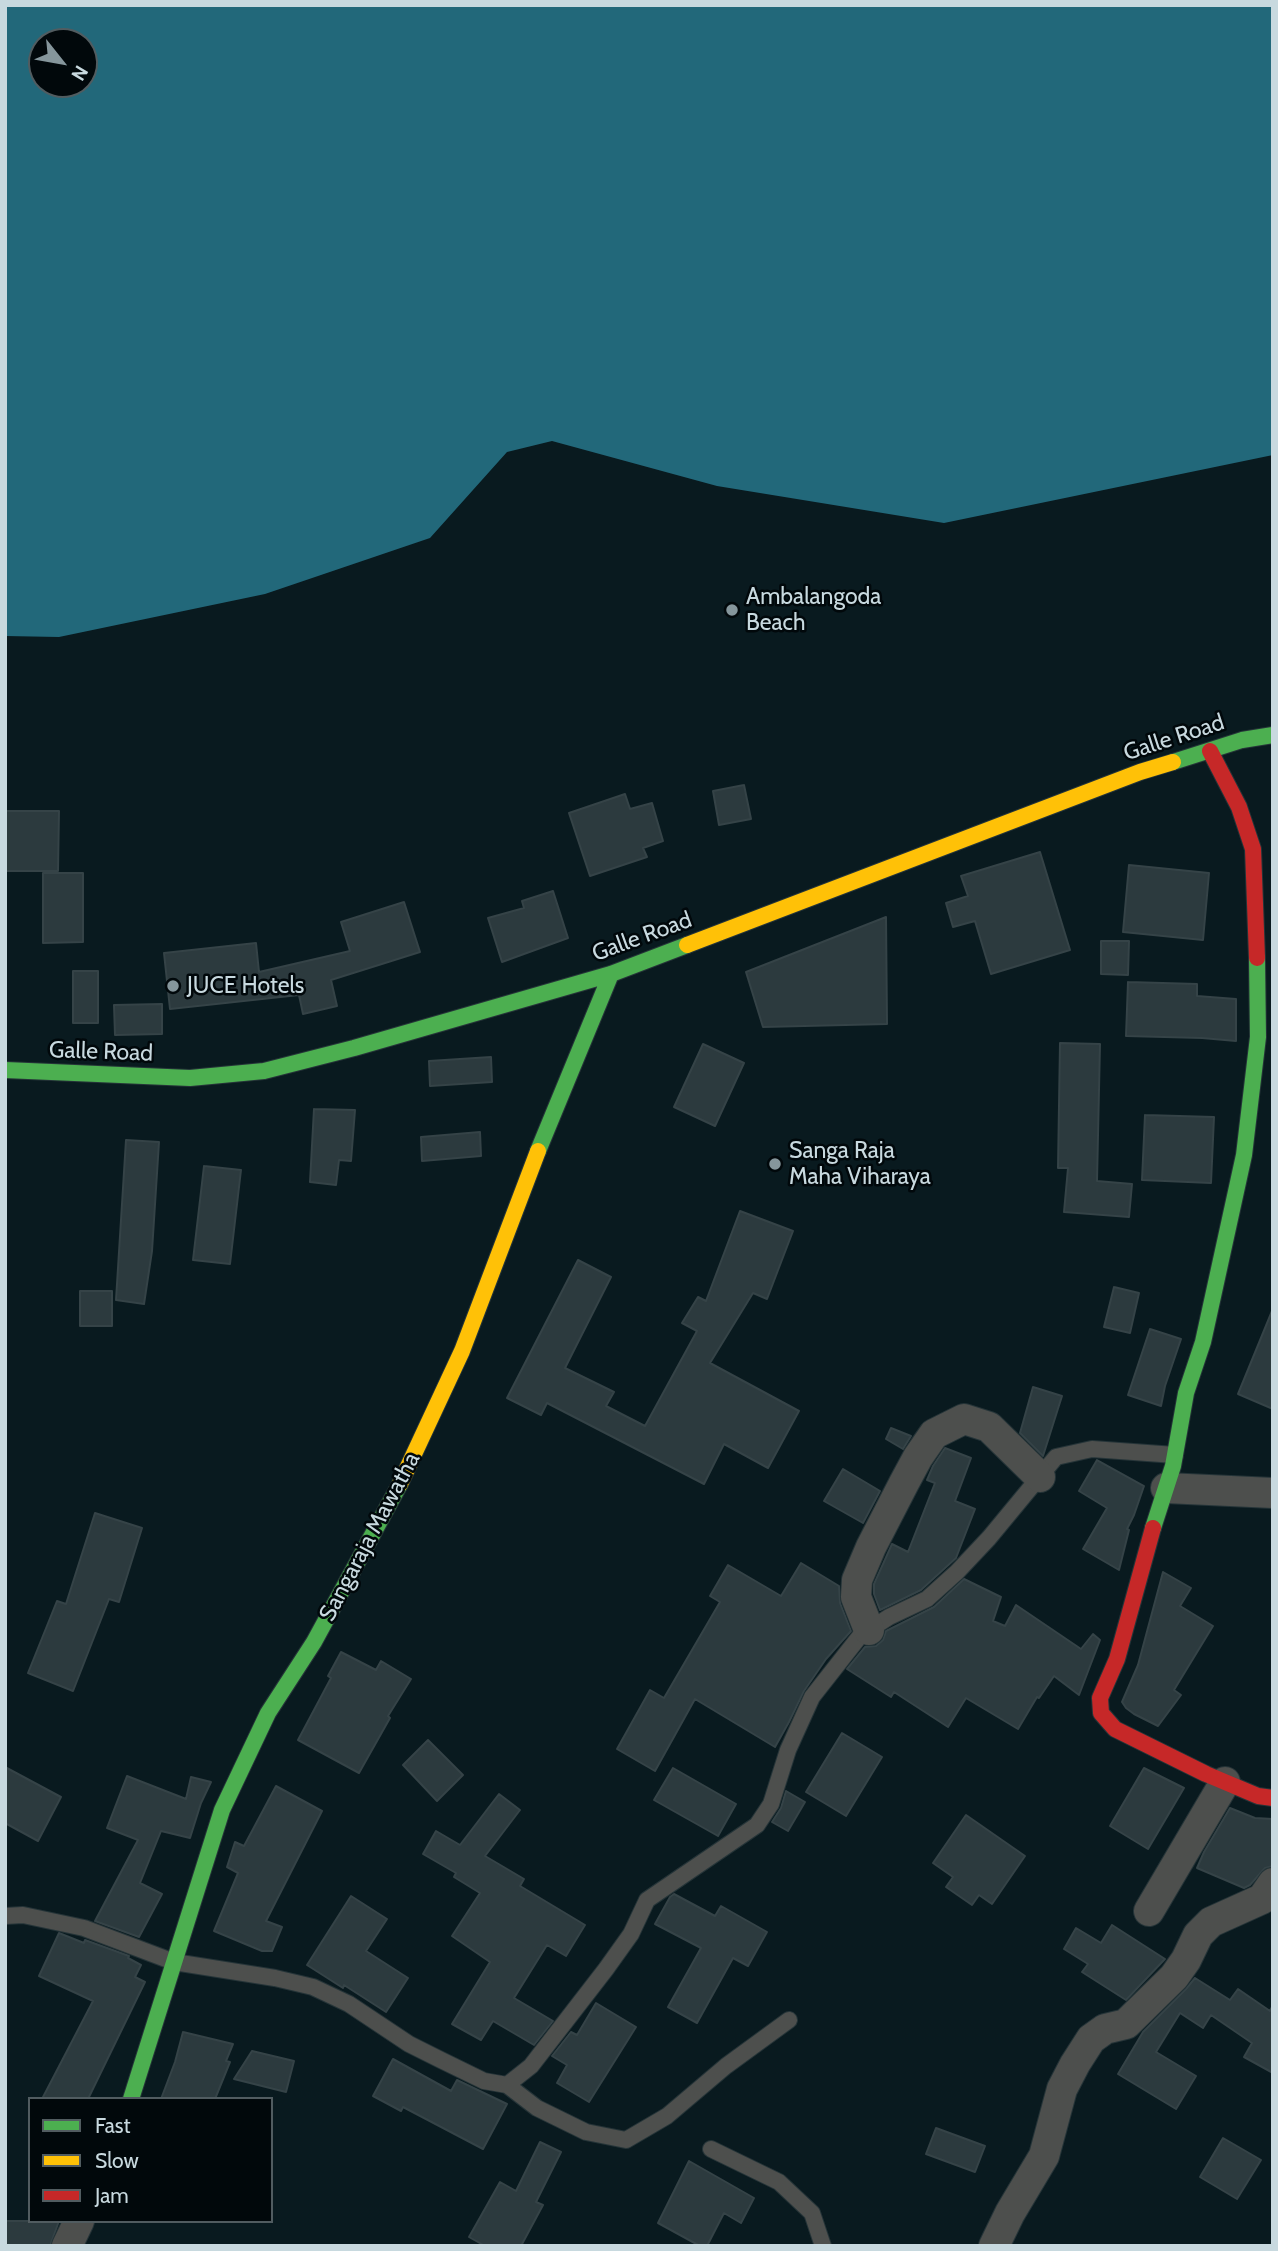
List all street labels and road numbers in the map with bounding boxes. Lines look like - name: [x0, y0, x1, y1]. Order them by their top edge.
- street label: Galle Road: [1120, 709, 1228, 767]
- street label: Galle Road: [588, 906, 696, 968]
- street label: Galle Road: [49, 1036, 153, 1068]
- street label: Sangaraja Mawatha: [314, 1448, 426, 1626]

